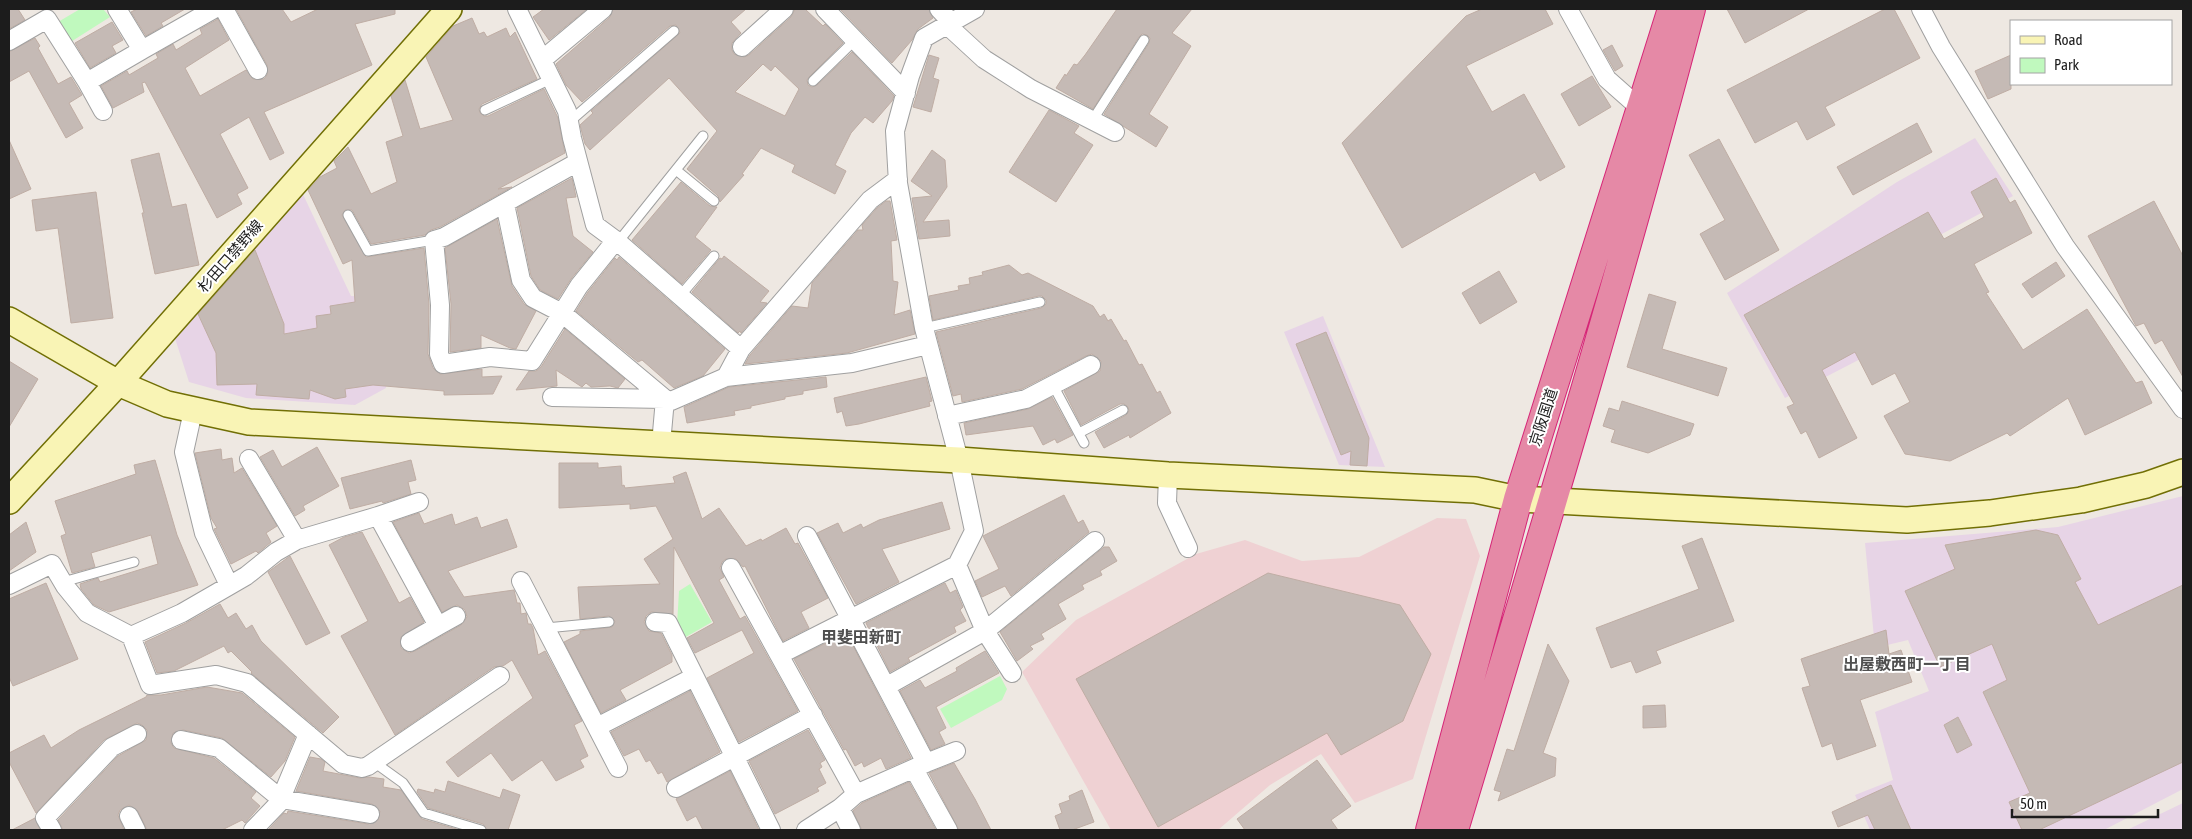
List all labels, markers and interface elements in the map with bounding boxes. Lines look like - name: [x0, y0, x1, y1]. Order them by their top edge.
- legend: [2010, 20, 2172, 85]
- text: Road: [2054, 31, 2083, 48]
- text: Park: [2054, 56, 2079, 73]
- street label: 杉田口禁野線: [194, 216, 266, 296]
- street label: 京阪国道: [1526, 386, 1560, 448]
- district label: 甲斐田新町: [821, 628, 901, 646]
- district label: 出屋敷西町一丁目: [1843, 655, 1971, 673]
- scale bar: [2012, 786, 2158, 818]
- text: 50 m: [2020, 795, 2047, 812]

